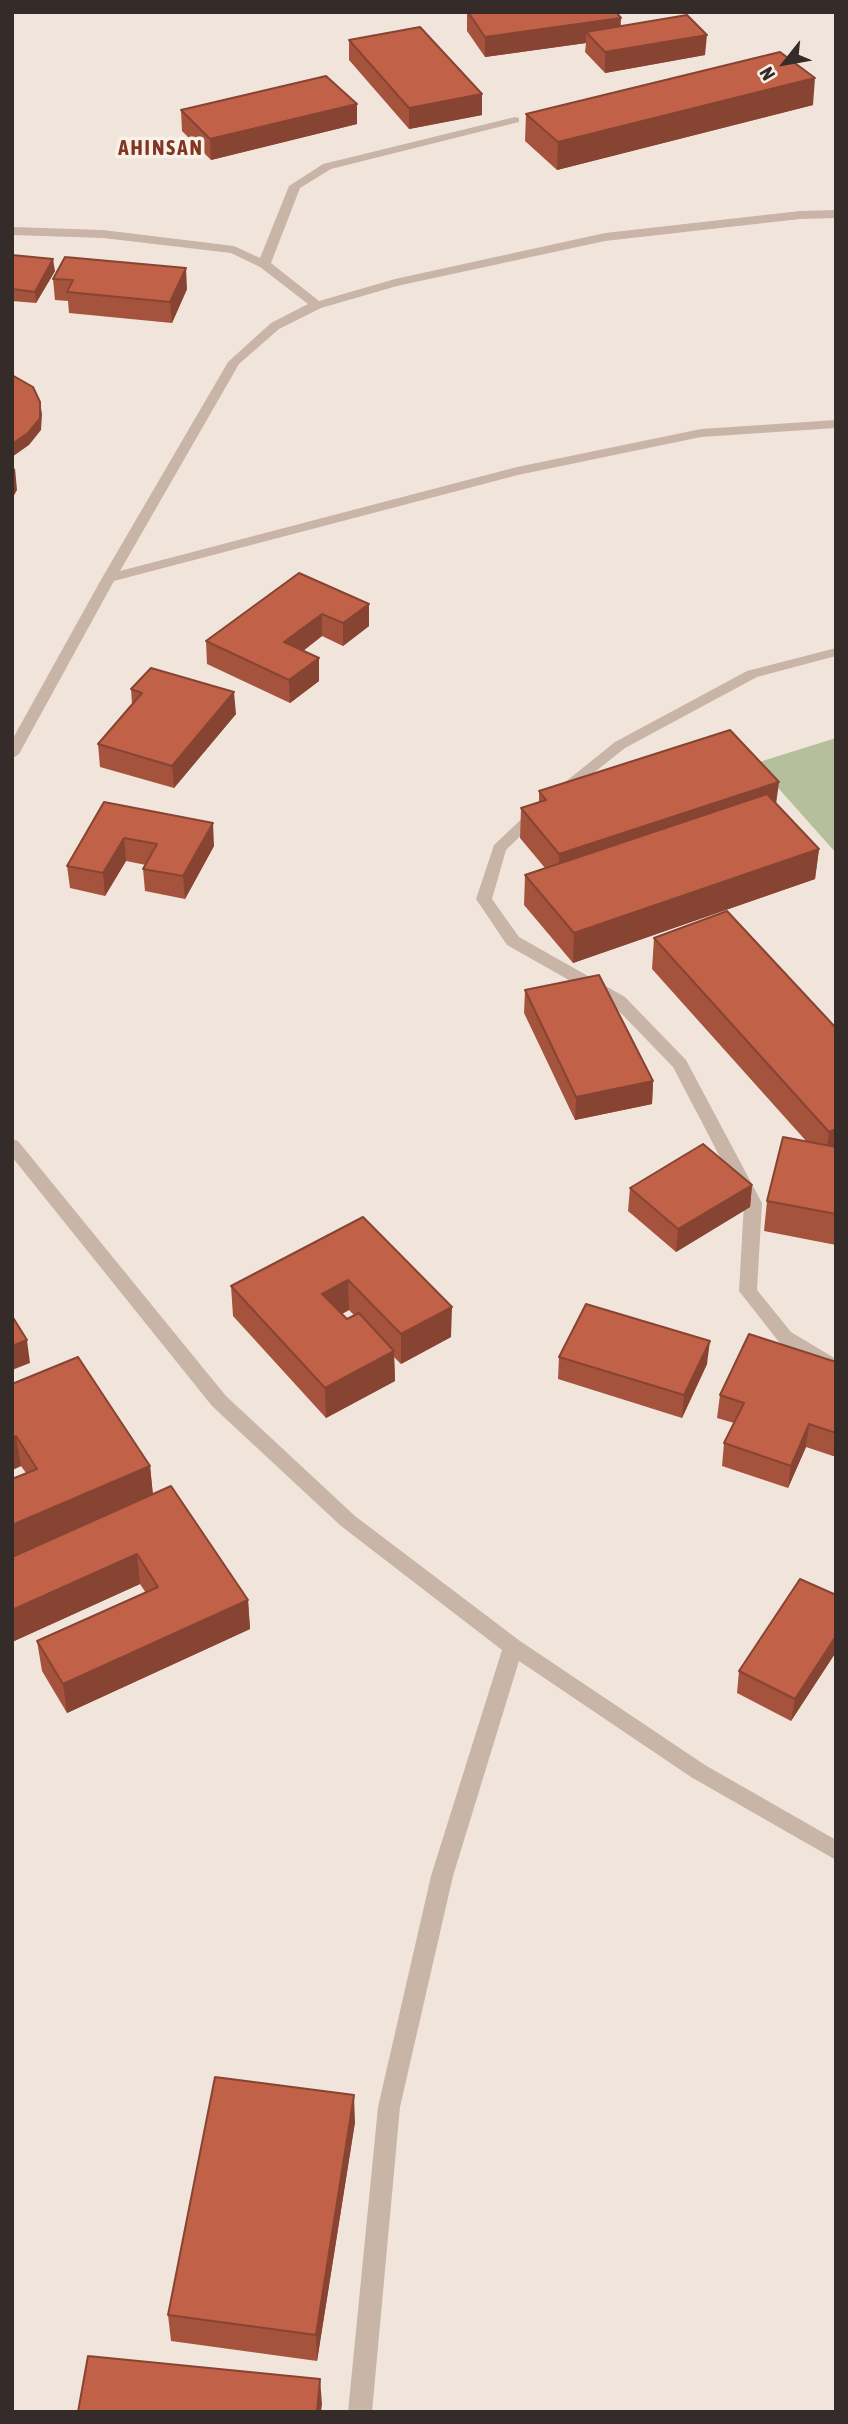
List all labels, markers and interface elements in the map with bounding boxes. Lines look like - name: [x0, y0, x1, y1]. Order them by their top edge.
- north arrow: [750, 28, 820, 98]
- text: N: [755, 63, 779, 84]
- district label: AHINSAN: [119, 135, 203, 161]

